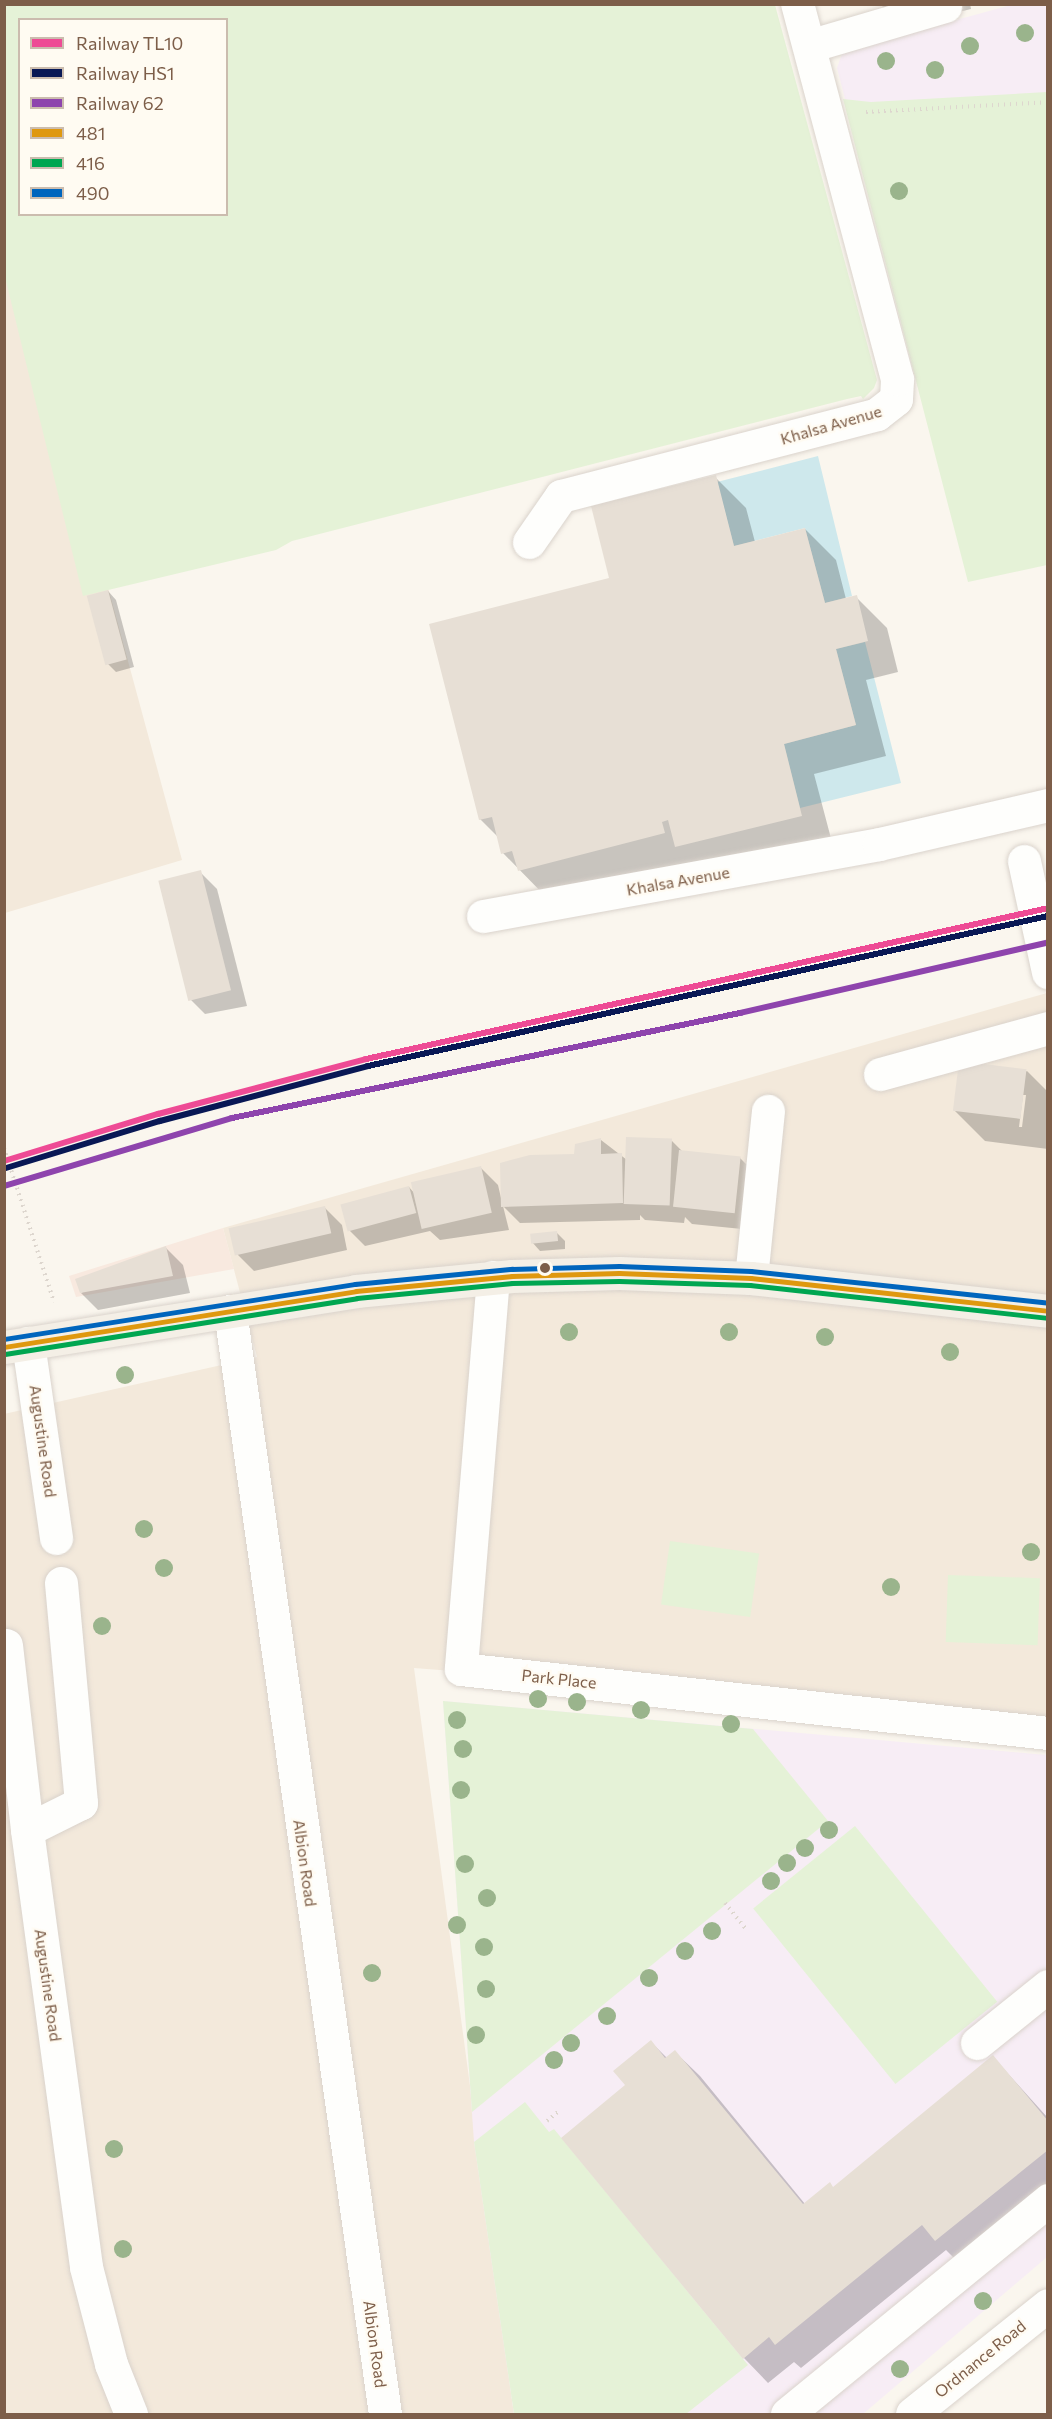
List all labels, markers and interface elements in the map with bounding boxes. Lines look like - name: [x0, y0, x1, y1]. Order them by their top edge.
- legend: [18, 18, 228, 216]
- text: Railway TL10: [76, 32, 183, 54]
- text: Railway HS1: [76, 62, 175, 84]
- text: Railway 62: [76, 92, 164, 114]
- text: 481: [76, 122, 105, 144]
- text: 416: [76, 152, 105, 174]
- text: 490: [76, 182, 109, 204]
- street label: Khalsa Avenue: [778, 401, 884, 449]
- street label: Khalsa Avenue: [625, 862, 731, 900]
- unlabelled marker: [539, 1262, 551, 1274]
- street label: Augustine Road: [26, 1384, 60, 1498]
- street label: Park Place: [521, 1666, 597, 1692]
- street label: Albion Road: [289, 1818, 321, 1908]
- street label: Augustine Road: [31, 1928, 65, 2042]
- street label: Albion Road: [359, 2299, 391, 2389]
- street label: Ordnance Road: [930, 2316, 1030, 2402]

